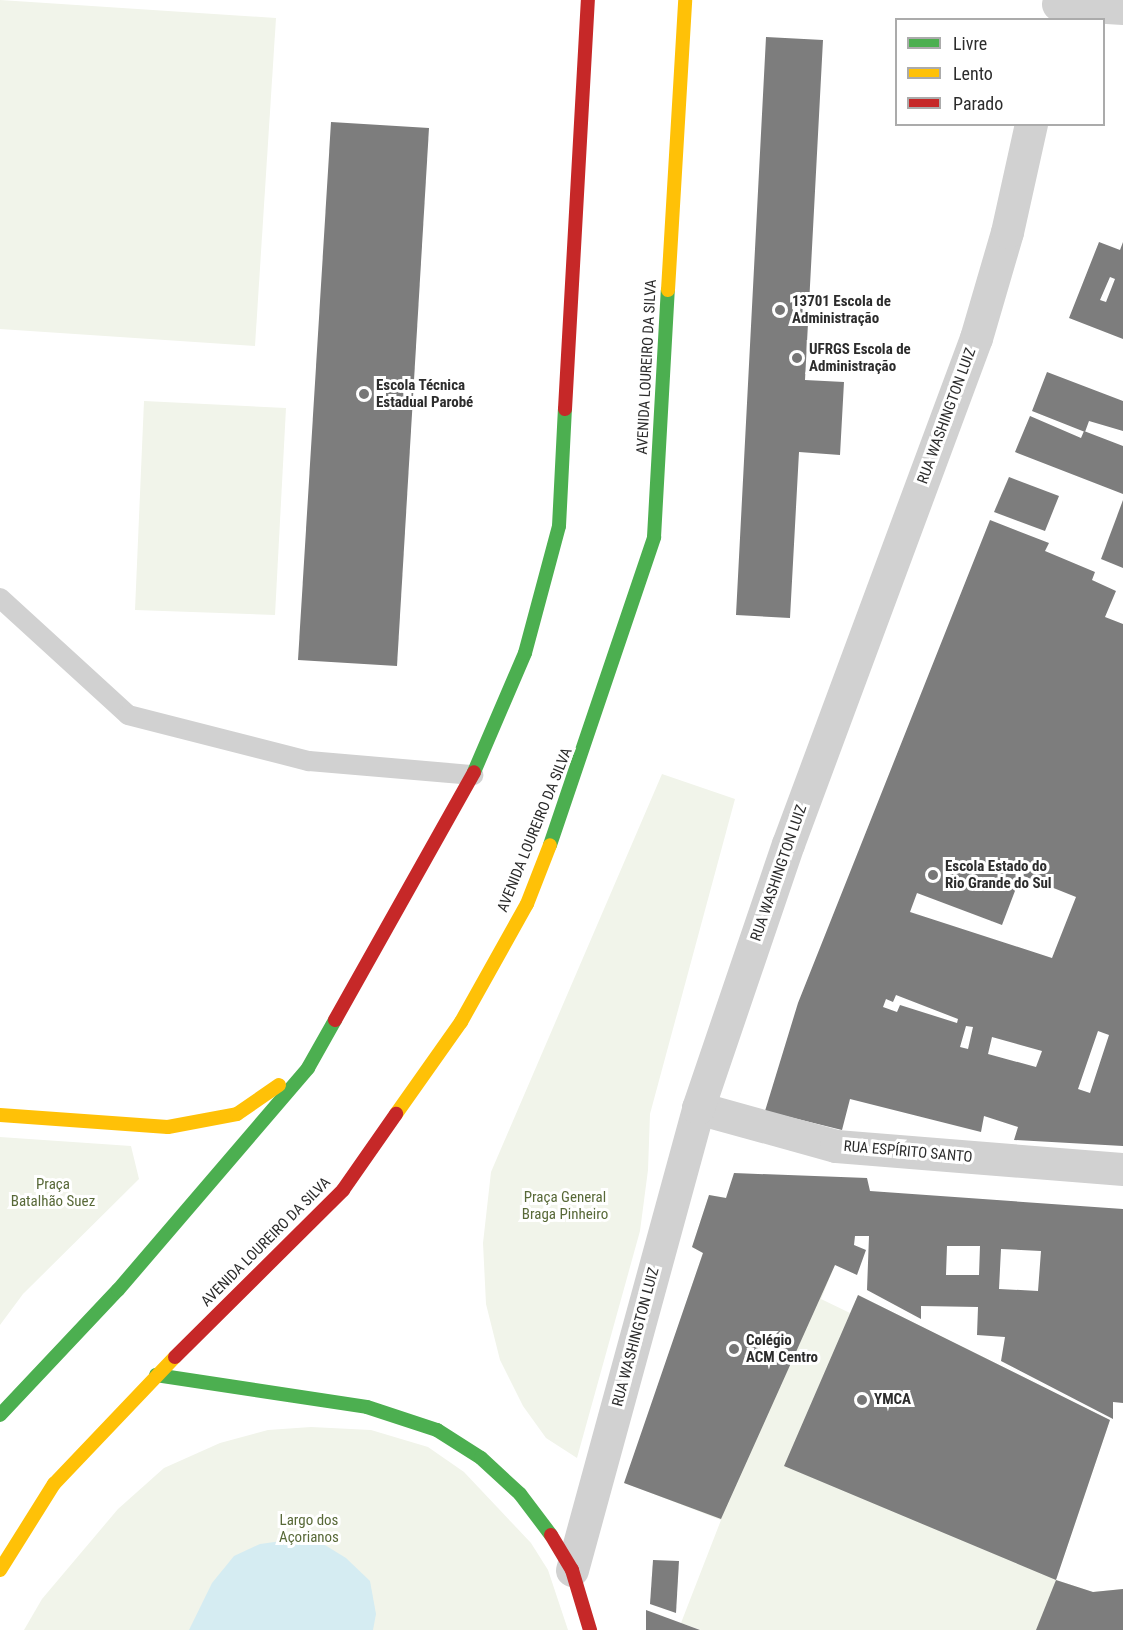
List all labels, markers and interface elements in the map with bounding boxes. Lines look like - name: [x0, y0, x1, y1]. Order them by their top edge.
- legend: [895, 18, 1105, 126]
- text: Livre: [953, 33, 987, 54]
- text: Lento: [953, 63, 993, 84]
- text: Parado: [953, 93, 1003, 114]
- street label: AVENIDA LOUREIRO DA SILVA: [633, 279, 661, 455]
- place label: 13701 Escola de Administração: [792, 292, 891, 327]
- marker: 13701 Escola de Administração: [773, 303, 787, 317]
- place label: UFRGS Escola de Administração: [809, 340, 911, 375]
- street label: RUA WASHINGTON LUIZ: [914, 346, 980, 486]
- marker: UFRGS Escola de Administração: [790, 351, 804, 365]
- place label: Escola Técnica Estadual Parobé: [376, 376, 473, 411]
- marker: Escola Técnica Estadual Parobé: [357, 387, 371, 401]
- street label: AVENIDA LOUREIRO DA SILVA: [494, 745, 576, 915]
- street label: RUA WASHINGTON LUIZ: [747, 802, 811, 944]
- place label: Escola Estado do Rio Grande do Sul: [945, 857, 1052, 892]
- marker: Escola Estado do Rio Grande do Sul: [926, 868, 940, 882]
- street label: RUA ESPÍRITO SANTO: [843, 1137, 973, 1167]
- street label: AVENIDA LOUREIRO DA SILVA: [198, 1174, 334, 1310]
- park label: Praça Batalhão Suez: [11, 1175, 95, 1210]
- park label: Praça General Braga Pinheiro: [522, 1188, 608, 1223]
- street label: RUA WASHINGTON LUIZ: [609, 1266, 663, 1408]
- place label: Colégio ACM Centro: [746, 1331, 818, 1366]
- marker: Colégio ACM Centro: [727, 1342, 741, 1356]
- place label: YMCA: [874, 1391, 911, 1409]
- marker: YMCA: [855, 1393, 869, 1407]
- park label: Largo dos Açorianos: [279, 1511, 339, 1546]

